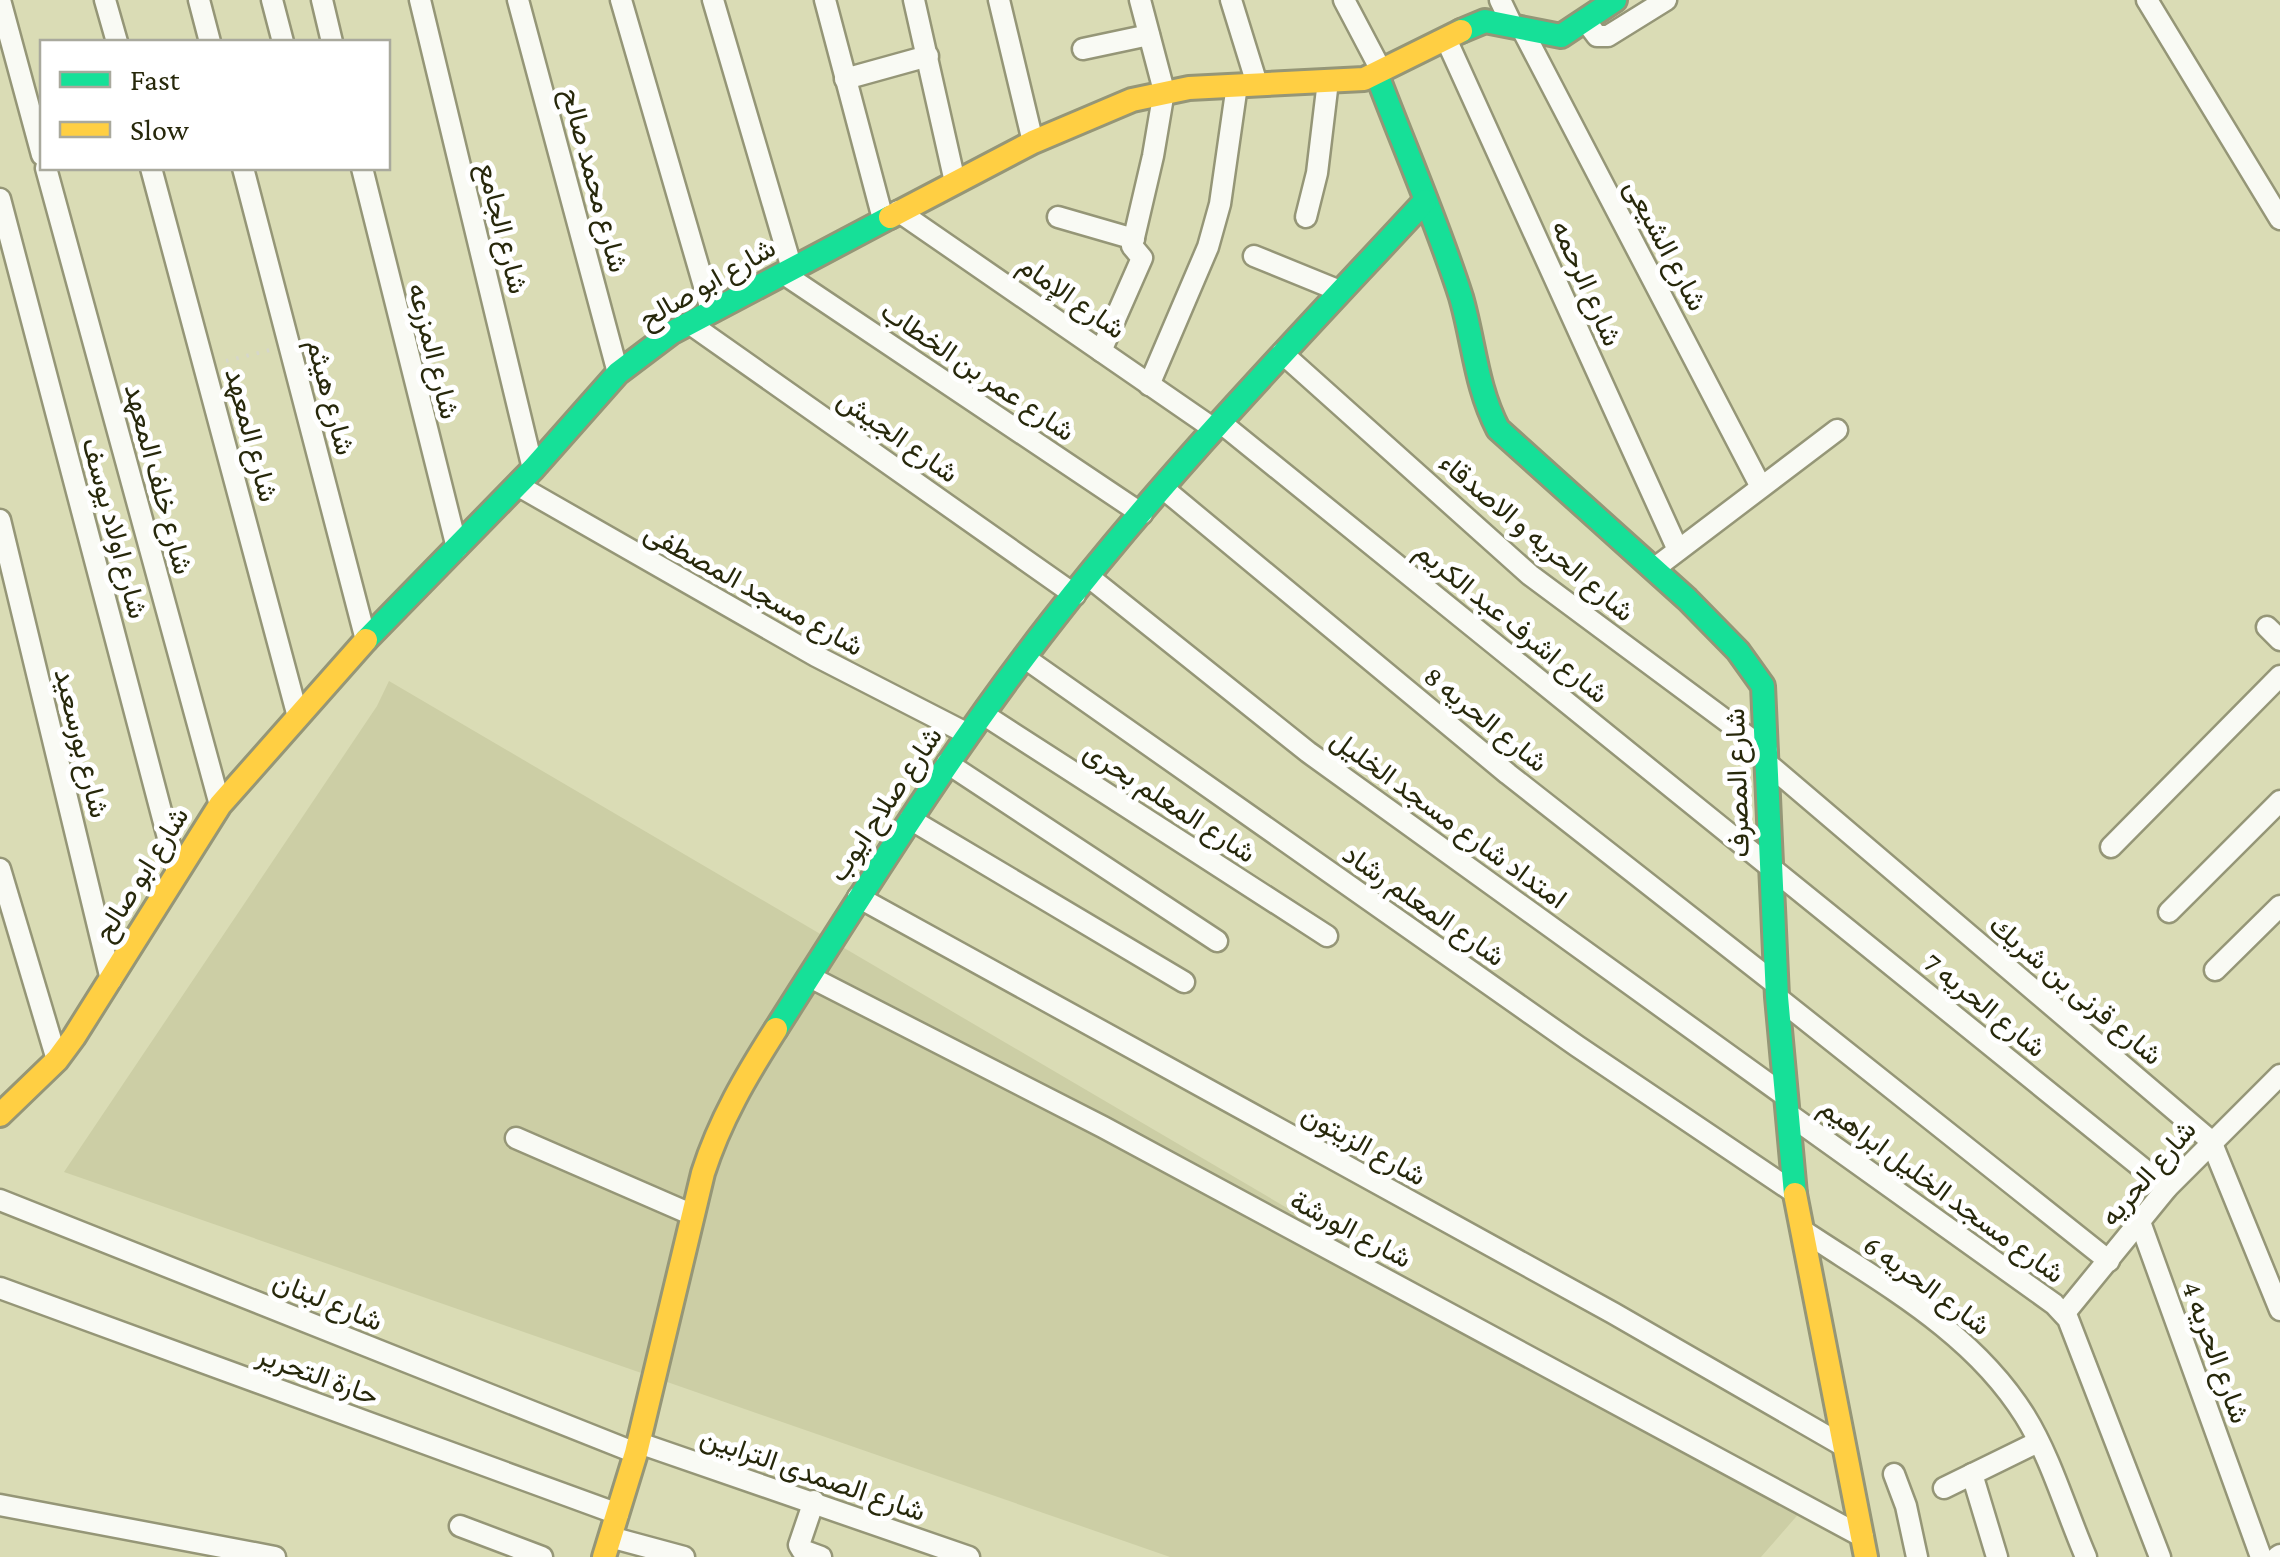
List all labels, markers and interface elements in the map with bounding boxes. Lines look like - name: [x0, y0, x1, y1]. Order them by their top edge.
- legend: [40, 40, 390, 170]
- text: Fast: [130, 63, 181, 96]
- street label: شارع محمد صالح: [552, 84, 635, 277]
- text: Slow: [130, 113, 190, 146]
- street label: شارع الجامع: [468, 159, 534, 298]
- street label: شارع الشيعى: [1616, 174, 1714, 317]
- street label: شارع الرحمه: [1543, 215, 1628, 352]
- street label: شارع ابو صالح: [633, 232, 783, 338]
- street label: شارع الإمام: [1011, 249, 1131, 347]
- street label: شارع المزرعه: [399, 280, 466, 423]
- street label: شارع عمر بن الخطاب: [874, 295, 1080, 450]
- street label: شارع هيثم: [298, 336, 361, 459]
- street label: شارع المعهد: [216, 365, 285, 506]
- street label: شارع خلف المعهد: [116, 380, 199, 578]
- street label: شارع الجيش: [830, 383, 964, 491]
- street label: شارع اولاد يوسف: [73, 434, 154, 623]
- street label: شارع الحريه و الاصدقاء: [1432, 447, 1641, 630]
- street label: شارع مسجد المصطفى: [638, 516, 869, 665]
- street label: شارع اشرف عبد الكريم: [1407, 535, 1615, 712]
- street label: شارع الحريه 8: [1416, 660, 1554, 780]
- street label: شارع بورسعيد: [46, 665, 116, 822]
- street label: شارع المصرف: [1719, 708, 1758, 858]
- street label: شارع صلاح ايوب: [822, 721, 951, 889]
- street label: امتداد شارع مسجد الخليل: [1324, 723, 1573, 917]
- street label: شارع المعلم بحرى: [1077, 735, 1261, 871]
- street label: شارع ابو صالح: [88, 801, 198, 949]
- street label: شارع المعلم رشاد: [1335, 838, 1511, 975]
- street label: شارع قرنى بن شريك: [1982, 909, 2168, 1073]
- street label: شارع الحريه 7: [1916, 947, 2052, 1066]
- street label: شارع مسجد الخليل ابراهيم: [1812, 1091, 2070, 1292]
- street label: شارع الزيتون: [1295, 1098, 1431, 1194]
- street label: شارع الحريه: [2094, 1114, 2204, 1234]
- street label: شارع الورشة: [1284, 1184, 1417, 1276]
- street label: شارع الحريه 6: [1856, 1229, 1996, 1344]
- street label: شارع لبنان: [268, 1265, 387, 1340]
- street label: شارع الحريه 4: [2173, 1277, 2256, 1428]
- street label: حارة التحرير: [252, 1338, 383, 1413]
- street label: شارع الصمدى الترابين: [696, 1421, 929, 1530]

